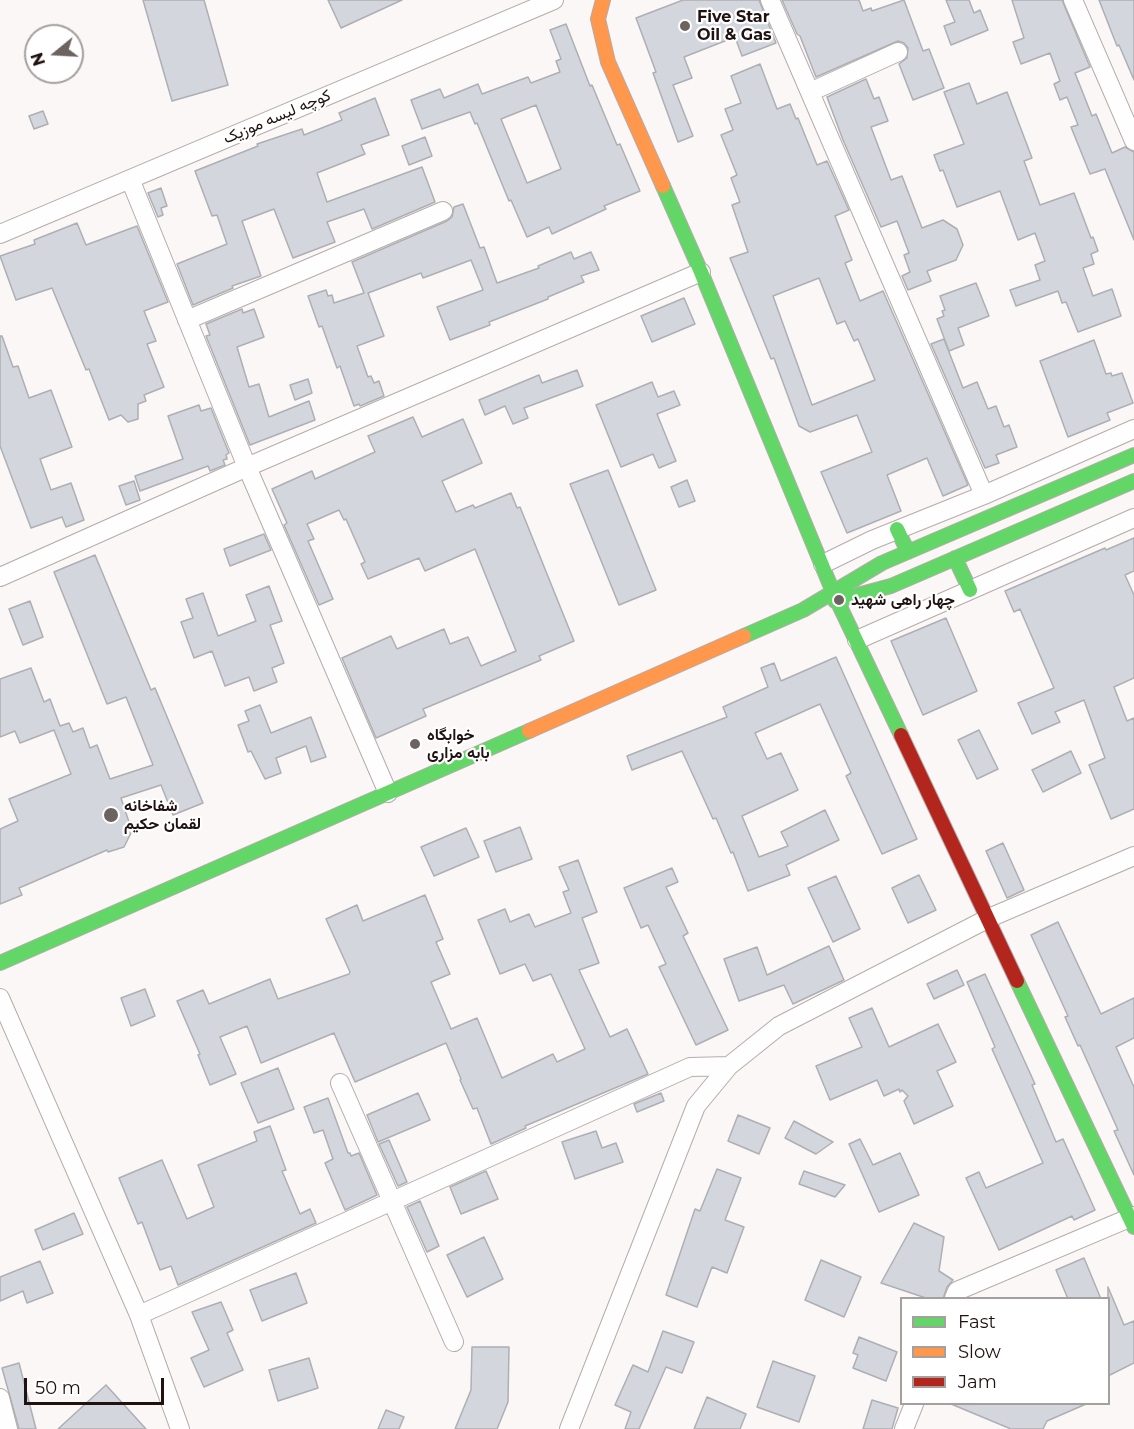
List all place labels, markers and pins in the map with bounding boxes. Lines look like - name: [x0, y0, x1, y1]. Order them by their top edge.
- place label: Five Star Oil & Gas: [697, 7, 772, 45]
- marker: Five Star Oil & Gas: [678, 19, 692, 33]
- place label: چهار راهی شهید: [851, 590, 955, 610]
- marker: چهار راهی شهید: [832, 593, 846, 607]
- place label: خوابگاه بابه مزاری: [427, 725, 490, 763]
- marker: خوابگاه بابه مزاری: [408, 737, 422, 751]
- place label: شفاخانه لقمان حکیم: [124, 796, 201, 834]
- marker: شفاخانه لقمان حکیم: [102, 806, 120, 824]

